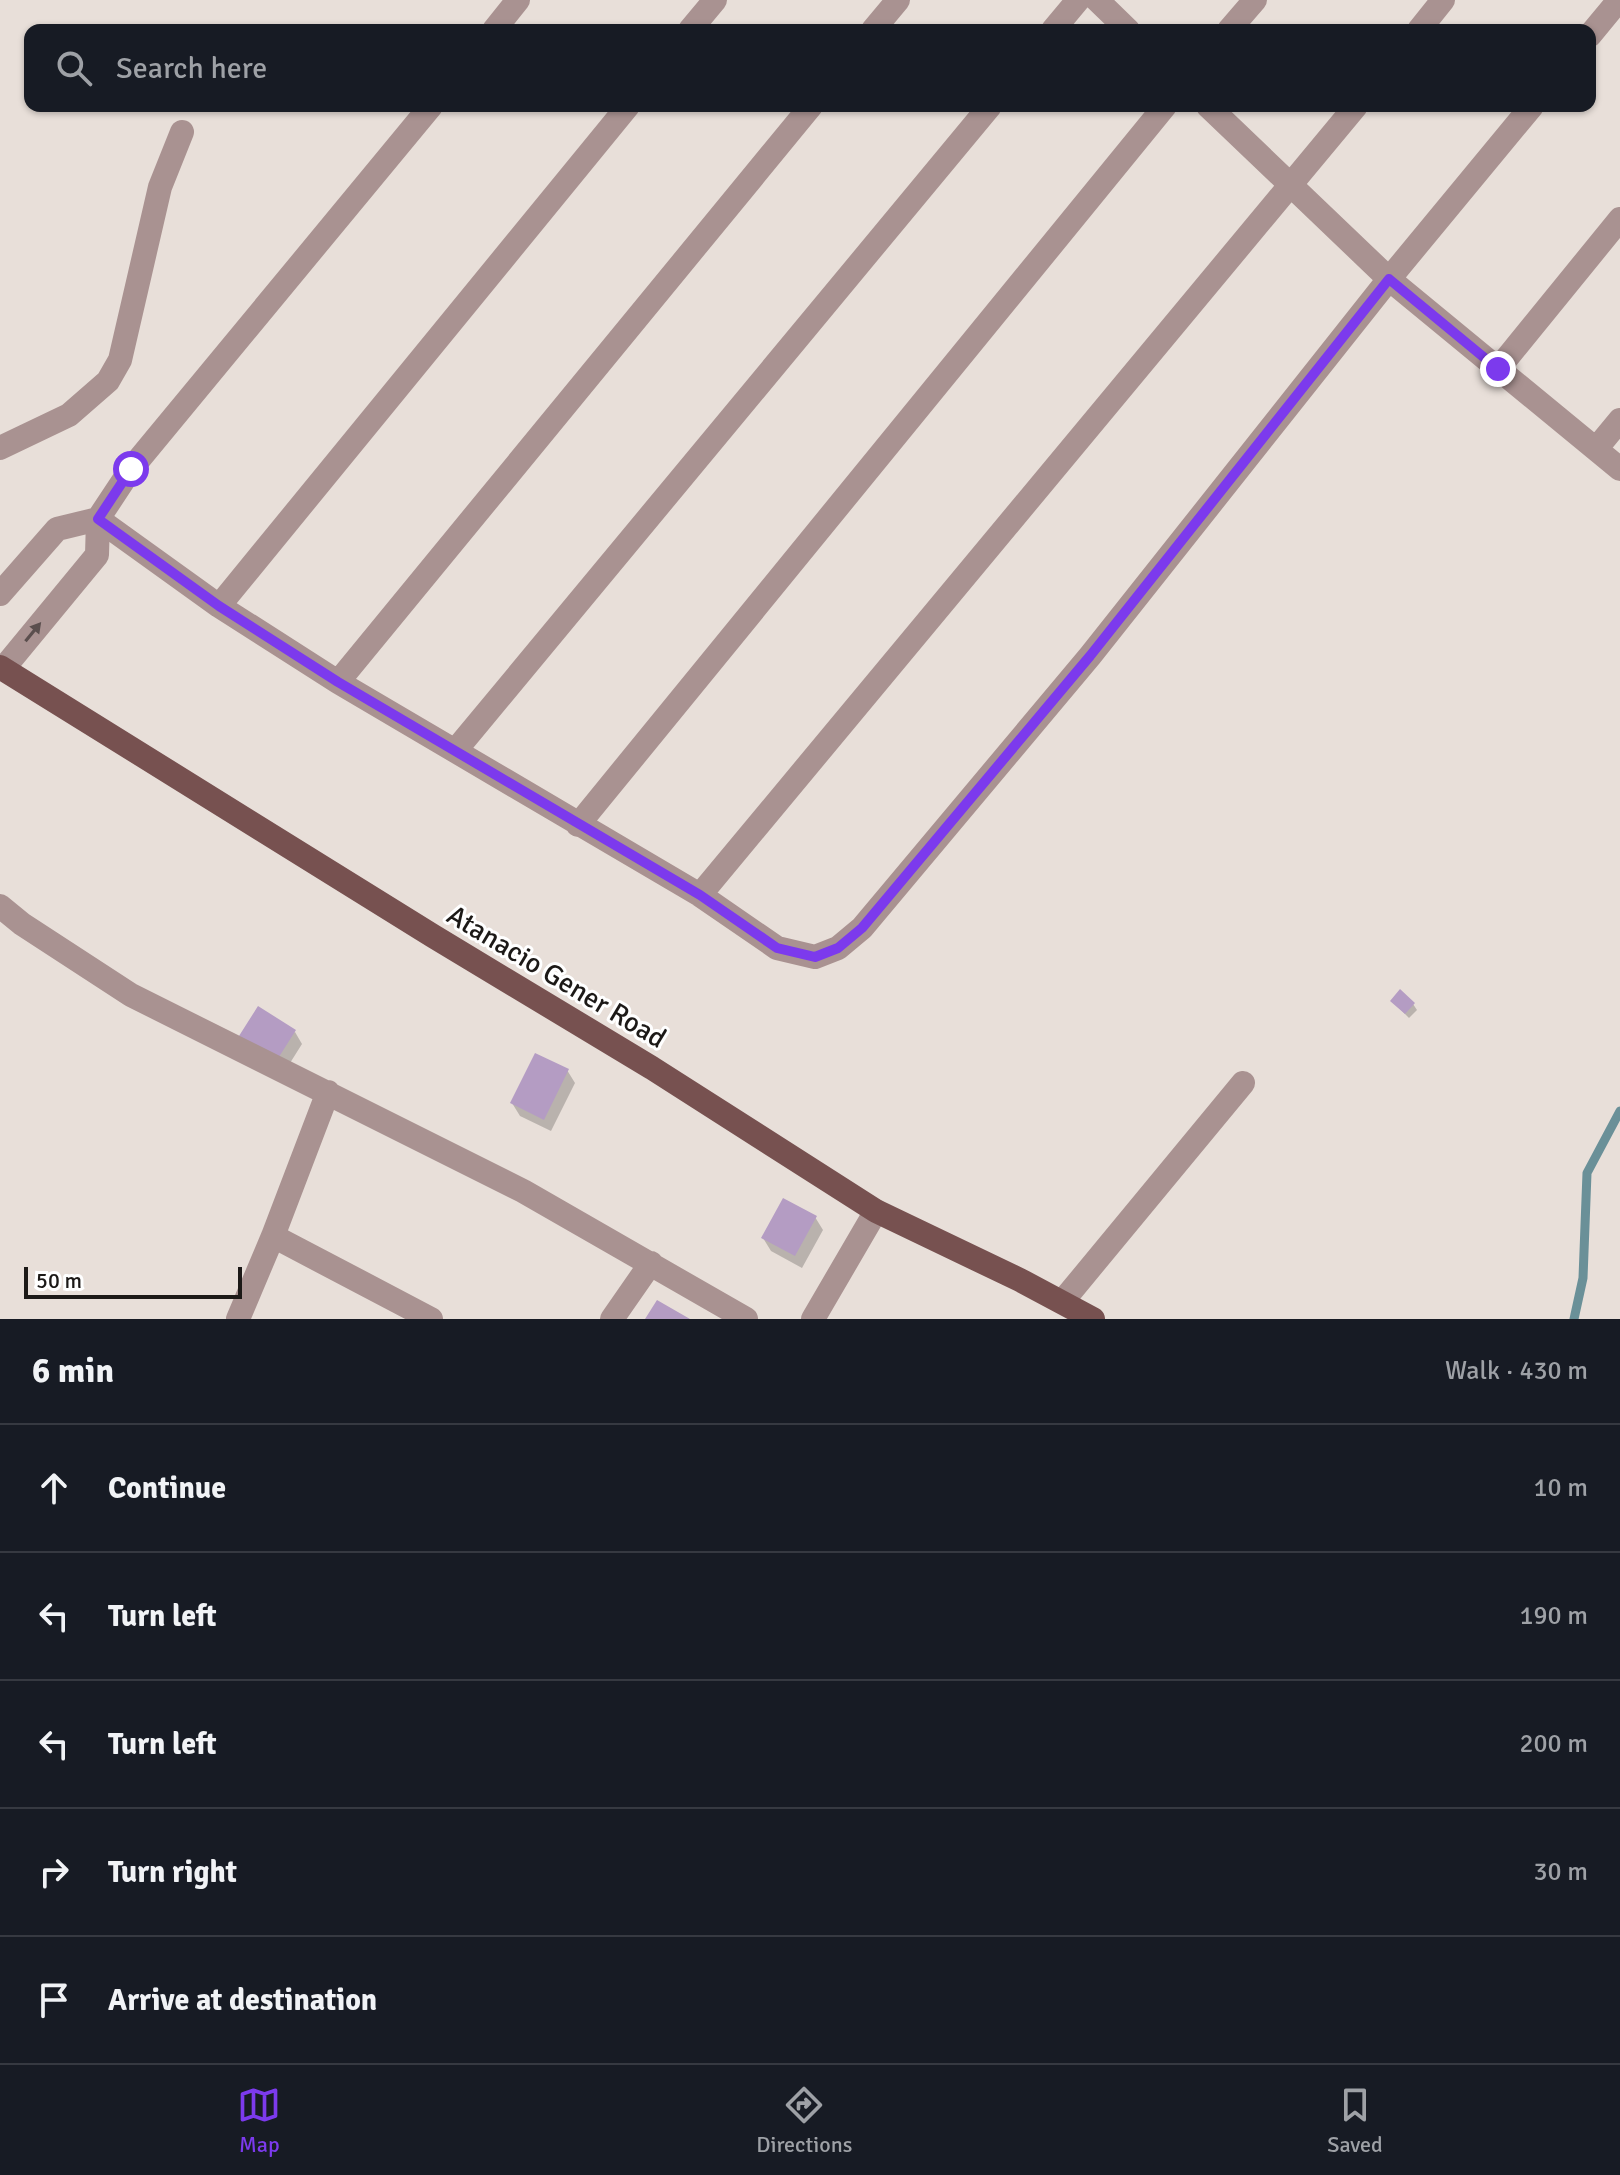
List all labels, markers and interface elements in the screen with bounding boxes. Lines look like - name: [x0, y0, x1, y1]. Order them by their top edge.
- search box: [24, 24, 1596, 112]
- icon: search: [52, 46, 96, 90]
- text: Search here: [116, 50, 267, 87]
- route end: [1480, 351, 1516, 387]
- route start: [113, 451, 149, 487]
- one-way arrow: [25, 622, 41, 642]
- street label: Atanacio Gener Road: [441, 898, 672, 1056]
- scale bar: [24, 1263, 242, 1299]
- text: 50 m: [36, 1267, 82, 1294]
- text: 6 min: [32, 1350, 114, 1392]
- text: Walk · 430 m: [1445, 1355, 1588, 1387]
- icon: ahead: [32, 1466, 76, 1510]
- text: Continue: [108, 1470, 226, 1507]
- text: 10 m: [1533, 1472, 1588, 1504]
- icon: left: [32, 1594, 76, 1638]
- text: Turn left: [108, 1598, 217, 1635]
- text: 190 m: [1519, 1600, 1588, 1632]
- icon: left: [32, 1722, 76, 1766]
- text: Turn left: [108, 1726, 217, 1763]
- text: 200 m: [1519, 1728, 1588, 1760]
- icon: right: [32, 1850, 76, 1894]
- text: Turn right: [108, 1854, 237, 1891]
- text: 30 m: [1533, 1856, 1588, 1888]
- icon: arrive: [32, 1978, 76, 2022]
- text: Arrive at destination: [108, 1982, 377, 2019]
- tab: Map: [237, 2083, 281, 2158]
- tab: Directions: [756, 2083, 852, 2158]
- tab: Saved: [1327, 2083, 1383, 2158]

